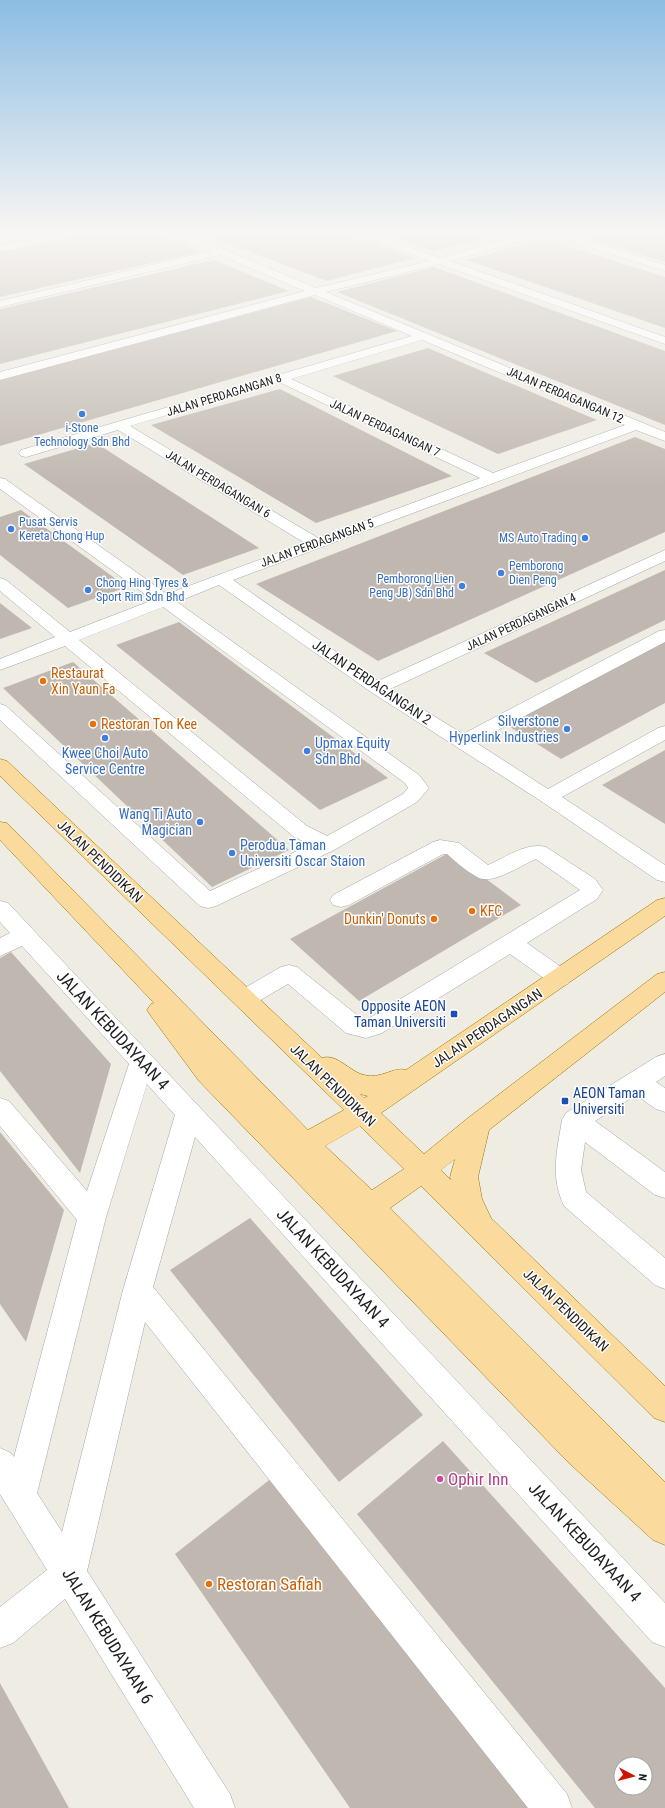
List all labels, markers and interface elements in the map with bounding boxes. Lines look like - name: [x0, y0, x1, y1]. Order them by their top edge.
- street label: JALAN PERDAGANGAN 12: [504, 364, 626, 426]
- street label: JALAN PERDAGANGAN 8: [165, 371, 283, 419]
- street label: JALAN PERDAGANGAN 7: [328, 396, 442, 460]
- marker: i-Stone Technology Sdn Bhd: [77, 409, 87, 419]
- place label: i-Stone Technology Sdn Bhd: [34, 421, 130, 449]
- street label: JALAN PERDAGANGAN 6: [163, 447, 273, 521]
- place label: Pusat Servis Kereta Chong Hup: [19, 515, 105, 543]
- street label: JALAN PERDAGANGAN 5: [258, 516, 376, 570]
- marker: Pusat Servis Kereta Chong Hup: [6, 524, 16, 534]
- place label: MS Auto Trading: [499, 531, 577, 545]
- marker: MS Auto Trading: [580, 533, 590, 543]
- place label: Pemborong Dien Peng: [509, 559, 564, 587]
- marker: Pemborong Dien Peng: [496, 568, 506, 578]
- place label: Pemborong Lien Peng JB) Sdn Bhd: [369, 572, 454, 600]
- place label: Chong Hing Tyres & Sport Rim Sdn Bhd: [96, 576, 189, 604]
- marker: Pemborong Lien Peng JB) Sdn Bhd: [457, 581, 467, 591]
- marker: Chong Hing Tyres & Sport Rim Sdn Bhd: [83, 585, 93, 595]
- street label: JALAN PERDAGANGAN 4: [464, 590, 578, 654]
- street label: JALAN PERDAGANGAN 2: [310, 636, 434, 728]
- place label: Restaurat Xin Yaun Fa: [51, 665, 115, 697]
- marker: Restaurat Xin Yaun Fa: [38, 676, 48, 686]
- place label: Silverstone Hyperlink Industries: [449, 713, 559, 745]
- place label: Restoran Ton Kee: [101, 716, 197, 732]
- marker: Restoran Ton Kee: [88, 719, 98, 729]
- marker: Silverstone Hyperlink Industries: [562, 724, 572, 734]
- marker: Kwee Choi Auto Service Centre: [100, 733, 110, 743]
- place label: Upmax Equity Sdn Bhd: [315, 735, 390, 767]
- place label: Kwee Choi Auto Service Centre: [62, 745, 148, 777]
- marker: Upmax Equity Sdn Bhd: [302, 746, 312, 756]
- place label: Wang Ti Auto Magician: [119, 806, 192, 838]
- street label: JALAN PENDIDIKAN: [54, 816, 146, 906]
- marker: Wang Ti Auto Magician: [195, 817, 205, 827]
- place label: Perodua Taman Universiti Oscar Staion: [240, 837, 365, 869]
- marker: Perodua Taman Universiti Oscar Staion: [227, 848, 237, 858]
- place label: KFC: [480, 903, 502, 919]
- marker: KFC: [467, 906, 477, 916]
- place label: Dunkin' Donuts: [344, 911, 426, 927]
- marker: Dunkin' Donuts: [429, 914, 439, 924]
- street label: JALAN KEBUDAYAAN 4: [52, 966, 174, 1094]
- street label: JALAN PERDAGANGAN: [429, 985, 545, 1071]
- place label: Opposite AEON Taman Universiti: [354, 998, 446, 1030]
- marker: Opposite AEON Taman Universiti: [449, 1009, 459, 1019]
- street label: JALAN PENDIDIKAN: [287, 1040, 379, 1130]
- place label: AEON Taman Universiti: [573, 1085, 645, 1117]
- marker: AEON Taman Universiti: [560, 1096, 570, 1106]
- street label: JALAN KEBUDAYAAN 4: [272, 1204, 394, 1332]
- street label: JALAN PENDIDIKAN: [520, 1265, 612, 1355]
- place label: Ophir Inn: [448, 1469, 509, 1489]
- marker: Ophir Inn: [435, 1474, 445, 1484]
- street label: JALAN KEBUDAYAAN 4: [524, 1478, 646, 1606]
- street label: JALAN KEBUDAYAAN 6: [58, 1565, 158, 1707]
- place label: Restoran Safiah: [217, 1574, 322, 1594]
- marker: Restoran Safiah: [204, 1579, 214, 1589]
- north arrow: [613, 1756, 653, 1796]
- text: N: [636, 1773, 649, 1782]

